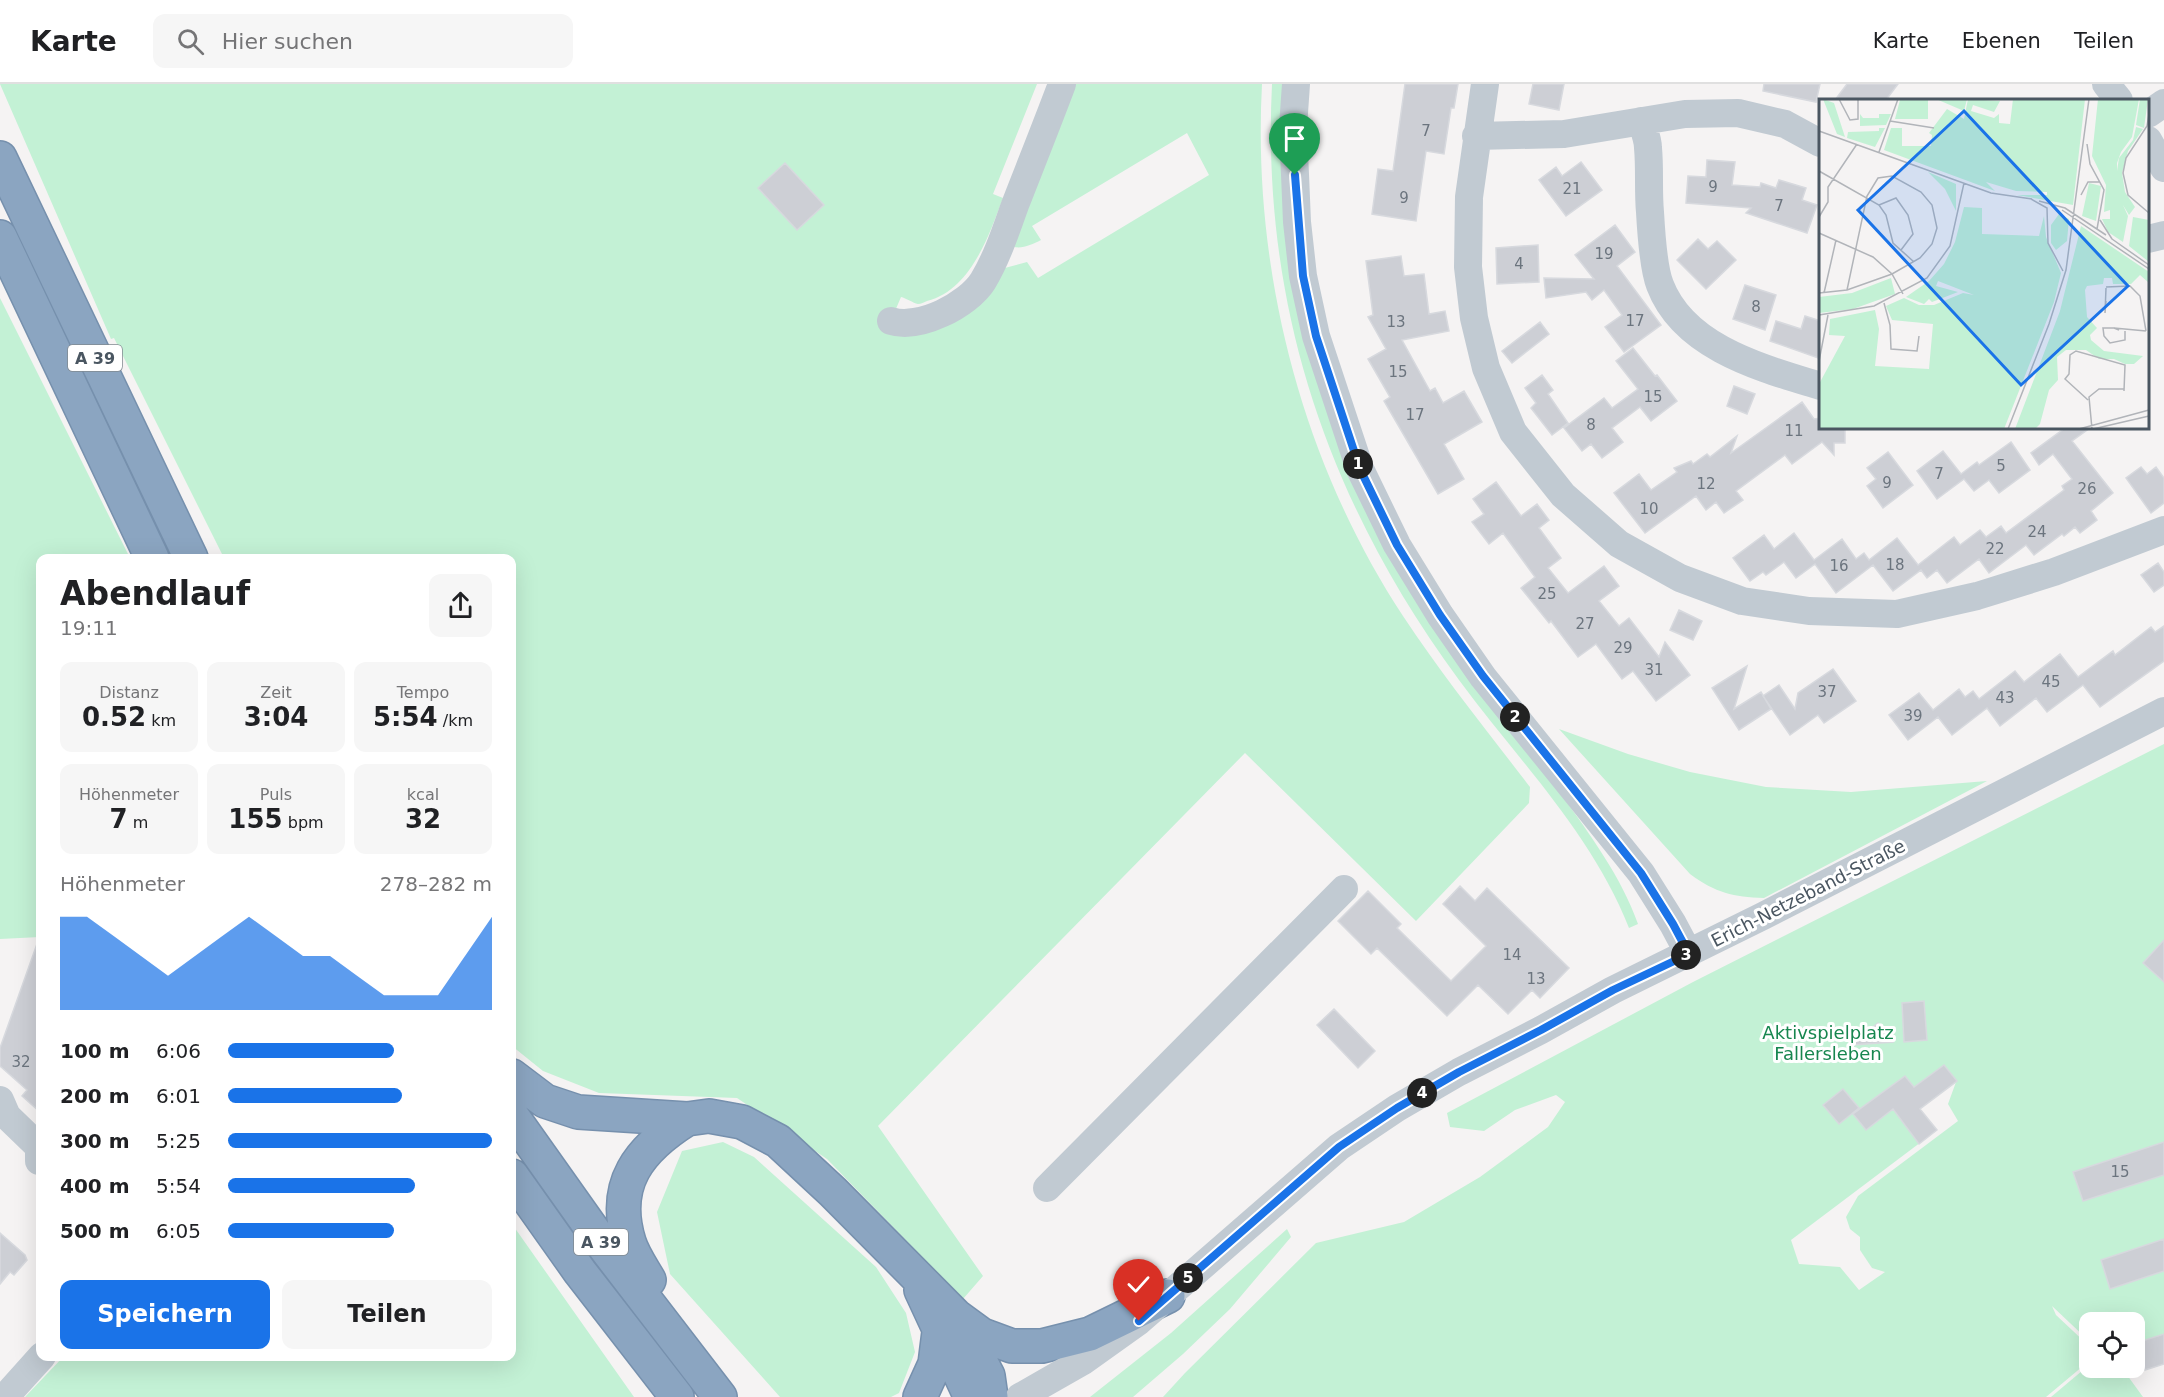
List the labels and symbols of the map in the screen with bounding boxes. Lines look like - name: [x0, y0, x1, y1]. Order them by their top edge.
- inset map: [1819, 99, 2149, 429]
- pin: [1269, 113, 1320, 175]
- house number: 7: [1421, 122, 1431, 140]
- house number: 9: [1708, 178, 1718, 196]
- house number: 21: [1562, 180, 1582, 198]
- house number: 9: [1399, 189, 1409, 207]
- house number: 7: [1774, 197, 1784, 215]
- house number: 19: [1594, 245, 1614, 263]
- house number: 4: [1514, 255, 1524, 273]
- house number: 8: [1751, 298, 1761, 316]
- house number: 17: [1625, 312, 1645, 330]
- house number: 13: [1386, 313, 1406, 331]
- road number: A 39: [68, 345, 122, 371]
- house number: 15: [1388, 363, 1408, 381]
- house number: 15: [1643, 388, 1663, 406]
- house number: 17: [1405, 406, 1425, 424]
- house number: 8: [1586, 416, 1596, 434]
- house number: 11: [1784, 422, 1804, 440]
- pin: 1: [1343, 449, 1373, 479]
- house number: 5: [1996, 457, 2006, 475]
- house number: 7: [1934, 465, 1944, 483]
- house number: 9: [1882, 474, 1892, 492]
- house number: 12: [1696, 475, 1716, 493]
- house number: 26: [2077, 480, 2097, 498]
- house number: 10: [1639, 500, 1659, 518]
- house number: 24: [2027, 523, 2047, 541]
- house number: 22: [1985, 540, 2005, 558]
- house number: 18: [1885, 556, 1905, 574]
- house number: 16: [1829, 557, 1849, 575]
- house number: 25: [1537, 585, 1557, 603]
- house number: 27: [1575, 615, 1595, 633]
- house number: 29: [1613, 639, 1633, 657]
- house number: 31: [1644, 661, 1664, 679]
- house number: 45: [2041, 673, 2061, 691]
- house number: 37: [1817, 683, 1837, 701]
- house number: 43: [1995, 689, 2015, 707]
- pin: 2: [1500, 702, 1530, 732]
- house number: 39: [1903, 707, 1923, 725]
- street label: Erich-Netzeband-Straße: [1708, 835, 1908, 951]
- pin: 3: [1671, 940, 1701, 970]
- house number: 14: [1502, 946, 1522, 964]
- house number: 13: [1526, 970, 1546, 988]
- park label: Aktivspielplatz Fallersleben: [1762, 1022, 1894, 1064]
- house number: 32: [11, 1053, 31, 1071]
- pin: 4: [1407, 1078, 1437, 1108]
- house number: 15: [2110, 1163, 2130, 1181]
- road number: A 39: [574, 1229, 628, 1255]
- pin: [1113, 1259, 1164, 1321]
- pin: 5: [1173, 1263, 1203, 1293]

